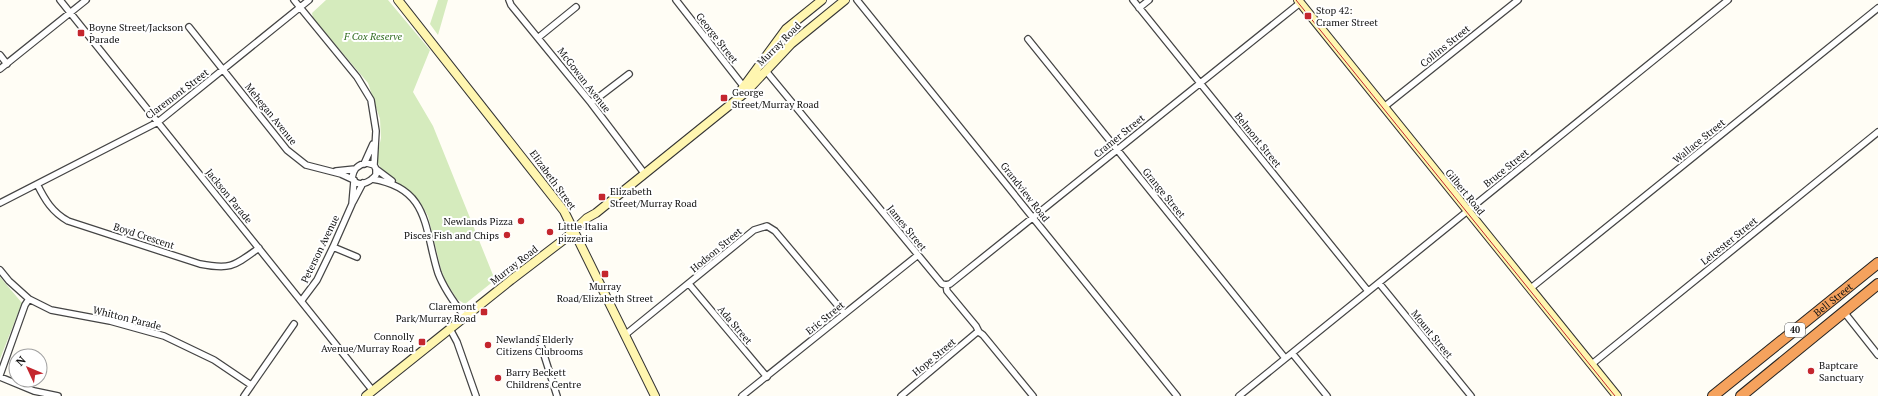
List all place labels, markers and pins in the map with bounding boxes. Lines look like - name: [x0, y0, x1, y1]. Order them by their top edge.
- place label: Stop 42: Cramer Street: [1316, 4, 1378, 29]
- marker: Stop 42: Cramer Street: [1303, 11, 1313, 21]
- place label: Boyne Street/Jackson Parade: [89, 21, 183, 46]
- marker: Boyne Street/Jackson Parade: [76, 28, 86, 38]
- place label: George Street/Murray Road: [732, 86, 819, 111]
- marker: George Street/Murray Road: [719, 93, 729, 103]
- place label: Elizabeth Street/Murray Road: [610, 185, 697, 210]
- marker: Elizabeth Street/Murray Road: [597, 192, 607, 202]
- place label: Newlands Pizza: [444, 215, 513, 228]
- marker: Newlands Pizza: [516, 216, 526, 226]
- place label: Little Italia pizzeria: [558, 220, 608, 245]
- marker: Little Italia pizzeria: [545, 227, 555, 237]
- place label: Pisces Fish and Chips: [404, 229, 499, 242]
- marker: Pisces Fish and Chips: [502, 230, 512, 240]
- marker: Murray Road/Elizabeth Street: [600, 269, 610, 279]
- place label: Murray Road/Elizabeth Street: [557, 280, 654, 305]
- place label: Claremont Park/Murray Road: [396, 300, 476, 325]
- marker: Claremont Park/Murray Road: [479, 307, 489, 317]
- place label: Connolly Avenue/Murray Road: [321, 330, 415, 355]
- place label: Newlands Elderly Citizens Clubrooms: [496, 333, 583, 358]
- marker: Connolly Avenue/Murray Road: [417, 337, 427, 347]
- marker: Newlands Elderly Citizens Clubrooms: [483, 340, 493, 350]
- place label: Baptcare Sanctuary: [1819, 359, 1865, 384]
- place label: Barry Beckett Childrens Centre: [506, 366, 581, 391]
- marker: Baptcare Sanctuary: [1806, 366, 1816, 376]
- marker: Barry Beckett Childrens Centre: [493, 373, 503, 383]

